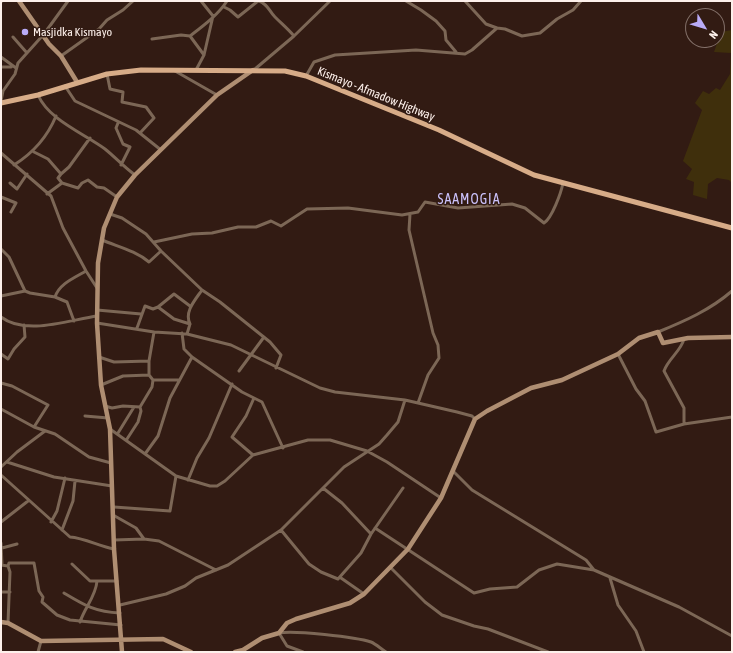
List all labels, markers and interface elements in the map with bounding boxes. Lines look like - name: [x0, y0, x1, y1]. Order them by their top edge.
- north arrow: [685, 8, 725, 48]
- place label: Masjidka Kismayo: [33, 25, 112, 39]
- marker: Masjidka Kismayo: [20, 27, 30, 37]
- text: N: [707, 29, 720, 41]
- street label: Kismayo - Afmadow Highway: [315, 64, 437, 124]
- district label: SAAMOGIA: [437, 192, 501, 208]

